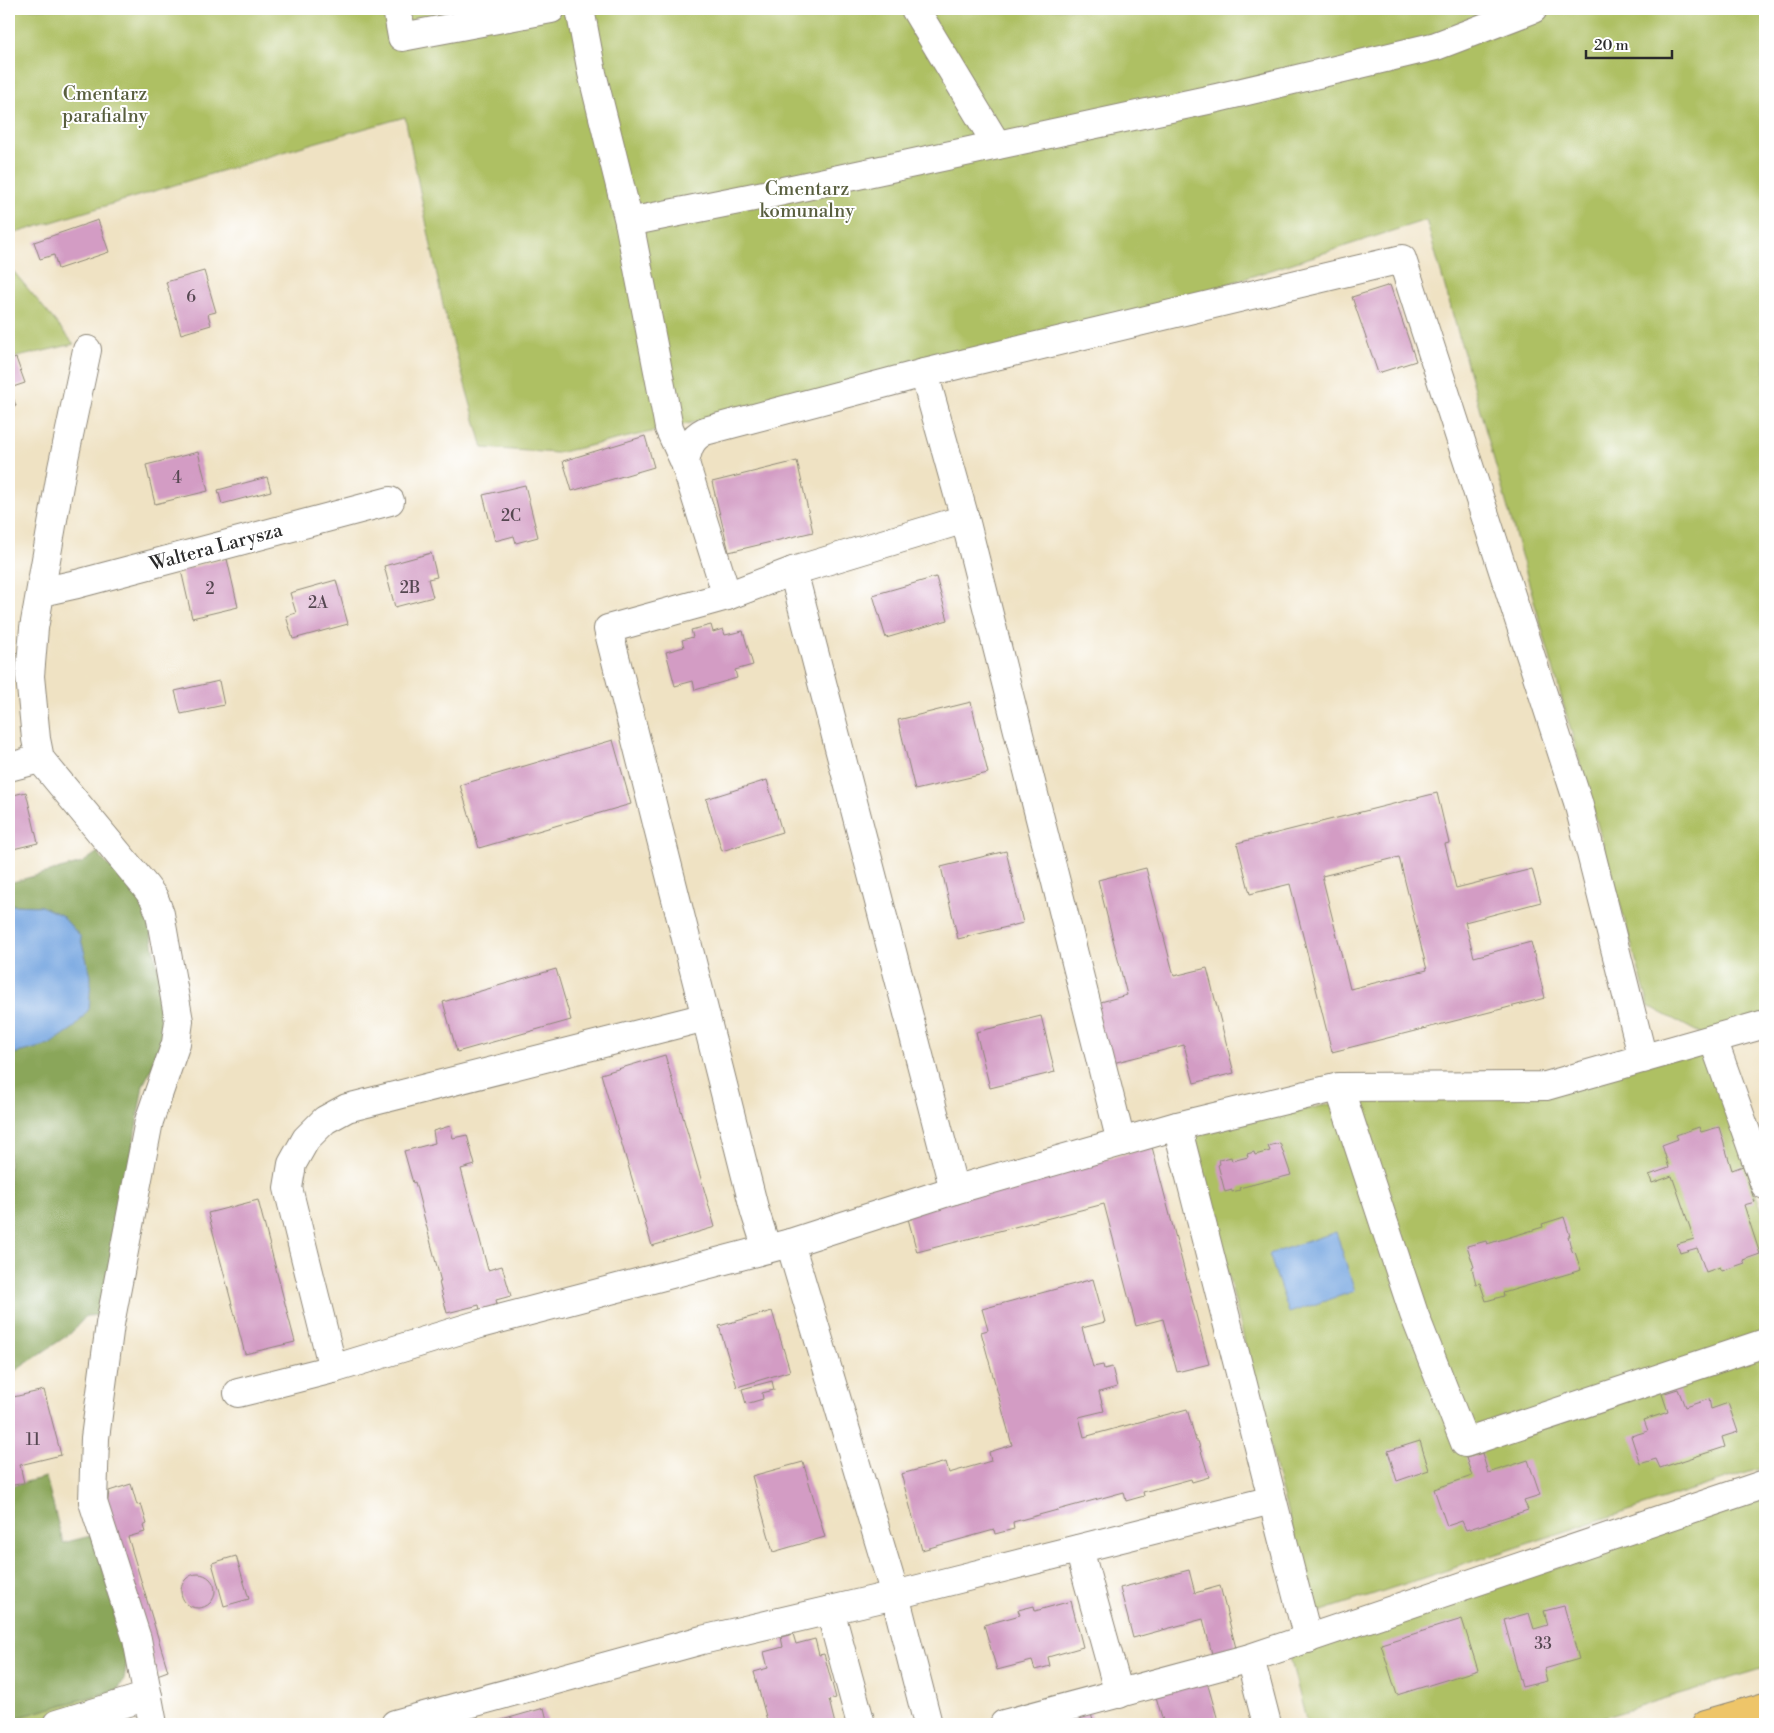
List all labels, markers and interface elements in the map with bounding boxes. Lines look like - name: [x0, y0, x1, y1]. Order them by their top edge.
- scale bar: [1586, 28, 1673, 60]
- text: 20 m: [1594, 36, 1629, 55]
- park label: Cmentarz parafialny: [62, 82, 149, 128]
- park label: Cmentarz komunalny: [760, 177, 855, 223]
- house number: 6: [186, 287, 196, 307]
- house number: 4: [172, 468, 182, 488]
- house number: 2C: [501, 506, 521, 526]
- street label: Waltera Larysza: [146, 518, 285, 577]
- house number: 2B: [400, 578, 420, 598]
- house number: 2: [205, 579, 215, 599]
- house number: 2A: [308, 593, 329, 613]
- house number: 11: [26, 1430, 40, 1450]
- house number: 33: [1534, 1634, 1552, 1654]

